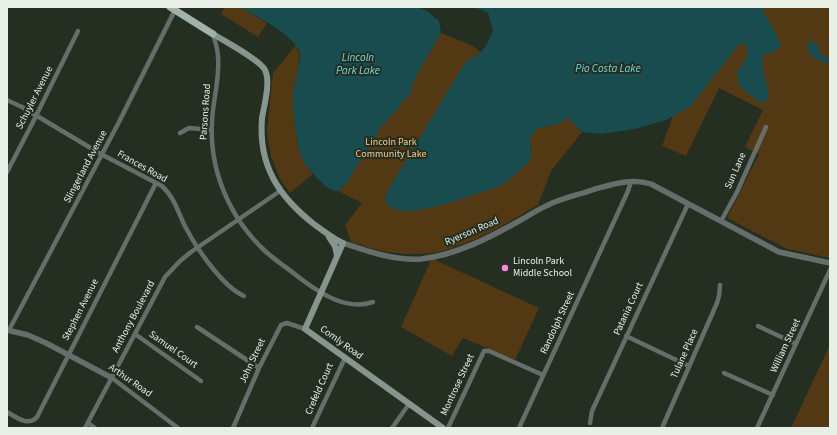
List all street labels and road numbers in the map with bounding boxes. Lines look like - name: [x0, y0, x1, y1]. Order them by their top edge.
- street label: Schuyler Avenue: [14, 64, 56, 132]
- street label: Parsons Road: [198, 83, 214, 141]
- street label: Slingerland Avenue: [62, 129, 110, 205]
- street label: Frances Road: [115, 148, 169, 186]
- street label: Sun Lane: [723, 151, 749, 191]
- street label: Ryerson Road: [443, 215, 501, 249]
- street label: Stephen Avenue: [60, 277, 102, 343]
- street label: Anthony Boulevard: [110, 279, 158, 355]
- street label: Patania Court: [612, 281, 646, 337]
- street label: Randolph Street: [538, 290, 578, 356]
- street label: William Street: [768, 317, 804, 375]
- street label: Comly Road: [317, 323, 365, 363]
- street label: Tulane Place: [669, 327, 701, 381]
- street label: Samuel Court: [146, 329, 200, 371]
- street label: John Street: [237, 337, 269, 385]
- street label: Montrose Street: [439, 352, 477, 418]
- street label: Crefeld Court: [303, 361, 337, 417]
- street label: Arthur Road: [106, 362, 154, 400]

